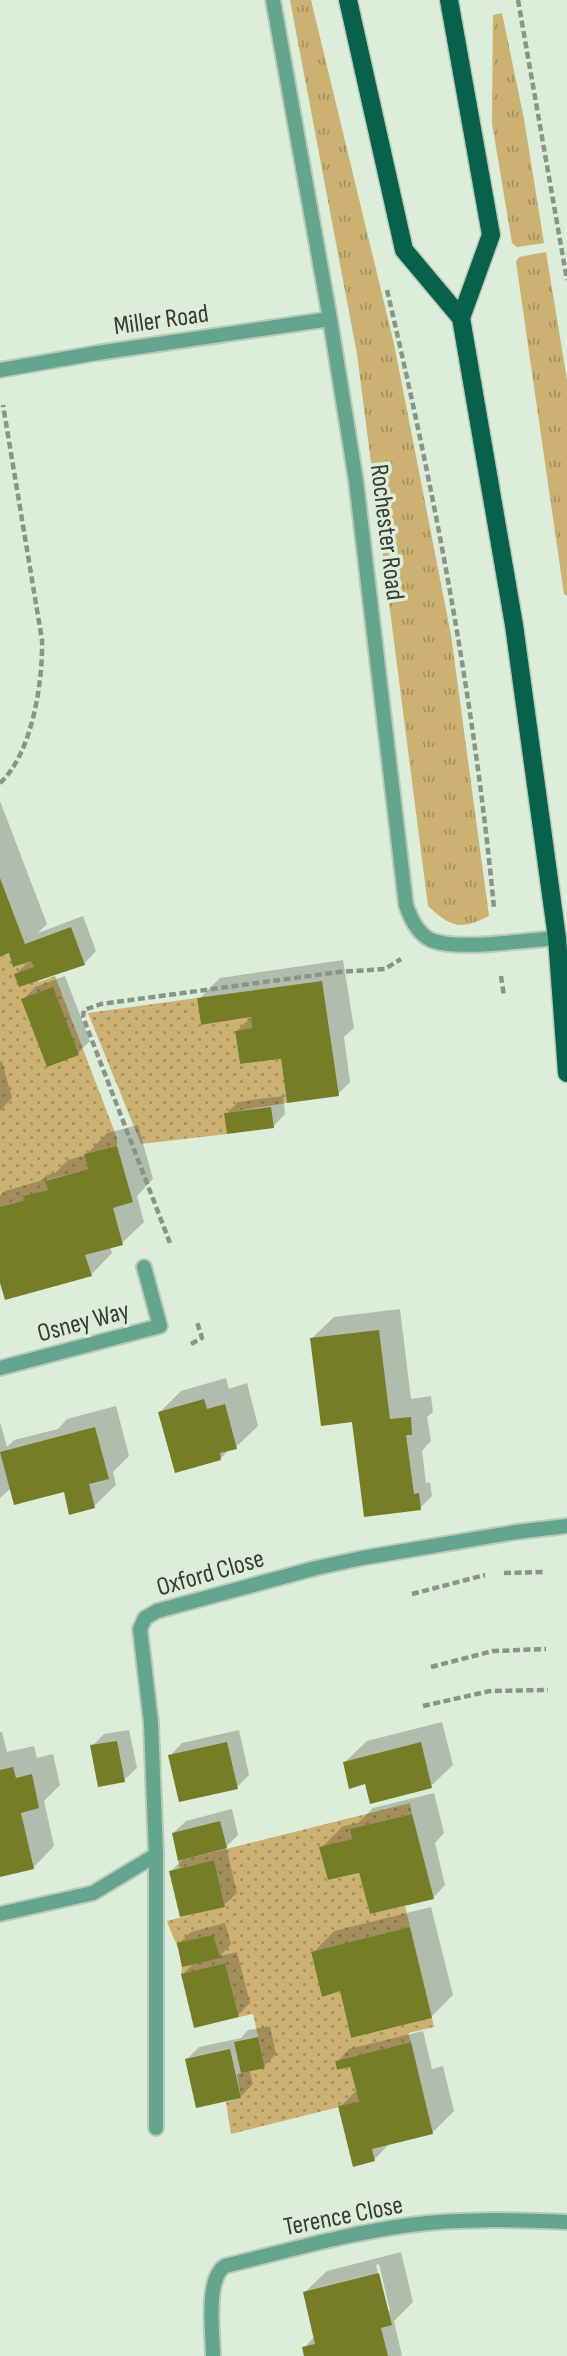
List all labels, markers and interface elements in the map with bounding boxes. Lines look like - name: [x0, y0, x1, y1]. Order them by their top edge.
- street label: Miller Road: [112, 299, 211, 342]
- street label: Rochester Road: [363, 462, 410, 602]
- street label: Osney Way: [34, 1295, 133, 1350]
- street label: Oxford Close: [153, 1543, 268, 1604]
- street label: Terence Close: [281, 2190, 406, 2243]

